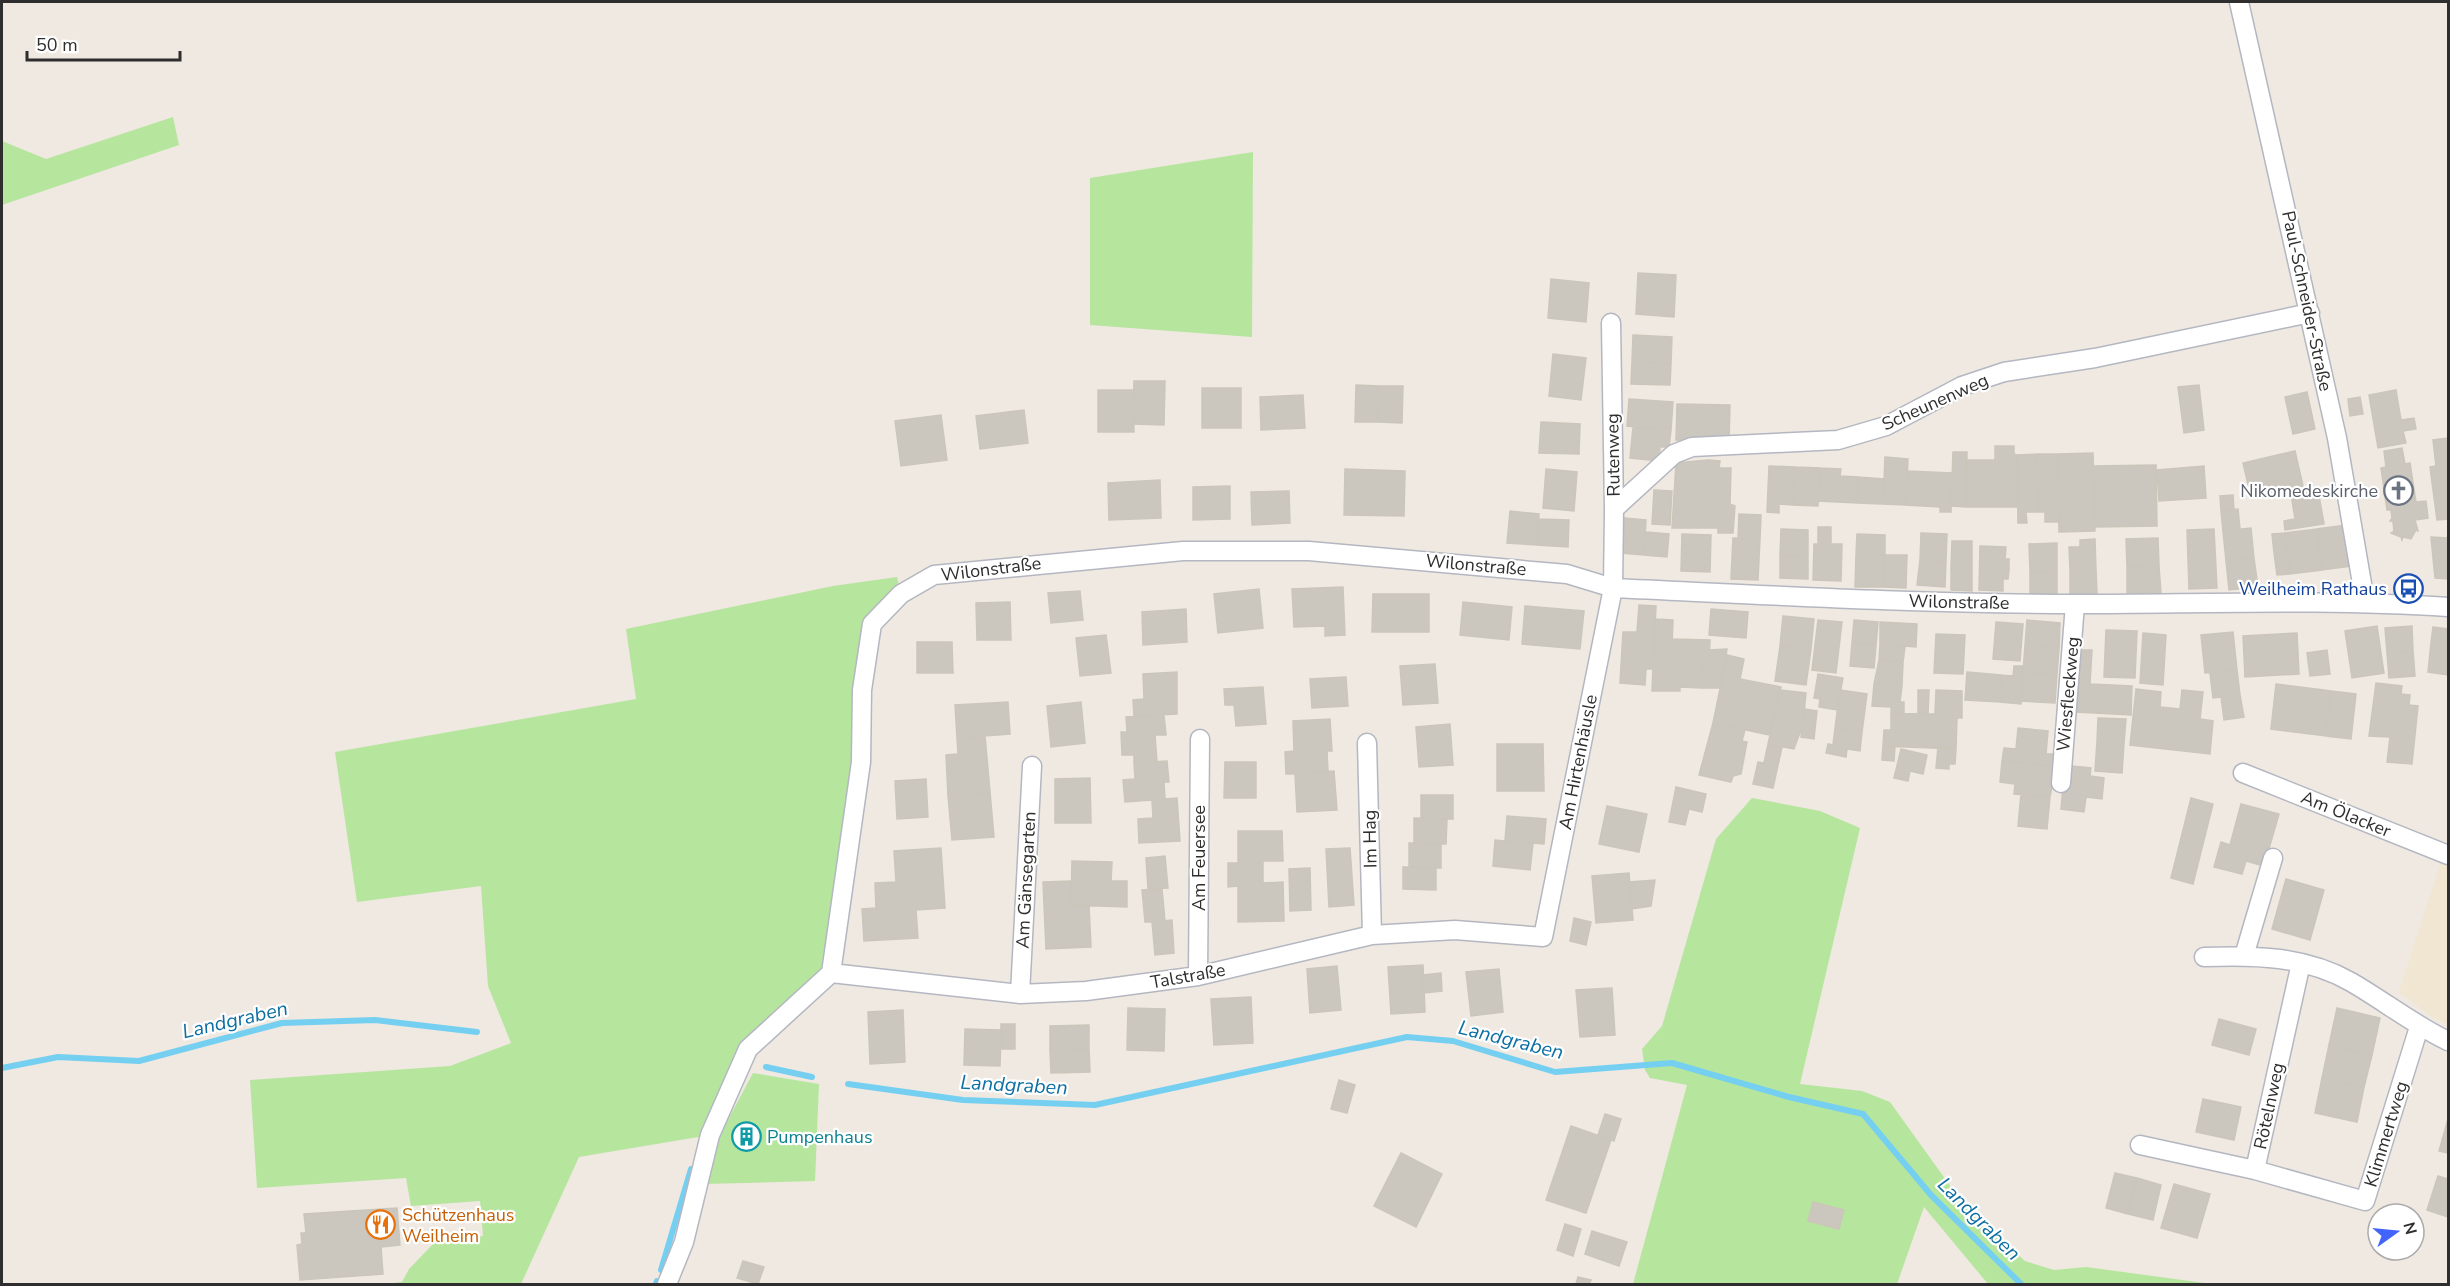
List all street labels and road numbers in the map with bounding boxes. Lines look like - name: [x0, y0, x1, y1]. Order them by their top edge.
- street label: Paul-Schneider-Straße: [2276, 209, 2338, 393]
- street label: Scheunenweg: [1878, 368, 1992, 436]
- street label: Rutenweg: [1600, 413, 1626, 497]
- street label: Wilonstraße: [1425, 549, 1527, 581]
- street label: Wilonstraße: [939, 551, 1043, 587]
- street label: Wilonstraße: [1908, 589, 2010, 615]
- street label: Wiesfleckweg: [2051, 636, 2085, 752]
- street label: Am Hirtenhäusle: [1553, 692, 1603, 832]
- street label: Am Ölacker: [2297, 785, 2395, 843]
- street label: Am Feuersee: [1187, 805, 1211, 911]
- street label: Im Hag: [1357, 810, 1383, 868]
- street label: Am Gänsegarten: [1010, 811, 1042, 949]
- street label: Talstraße: [1149, 958, 1227, 994]
- street label: Rötelnweg: [2248, 1060, 2290, 1152]
- street label: Klimmertweg: [2358, 1078, 2414, 1190]

